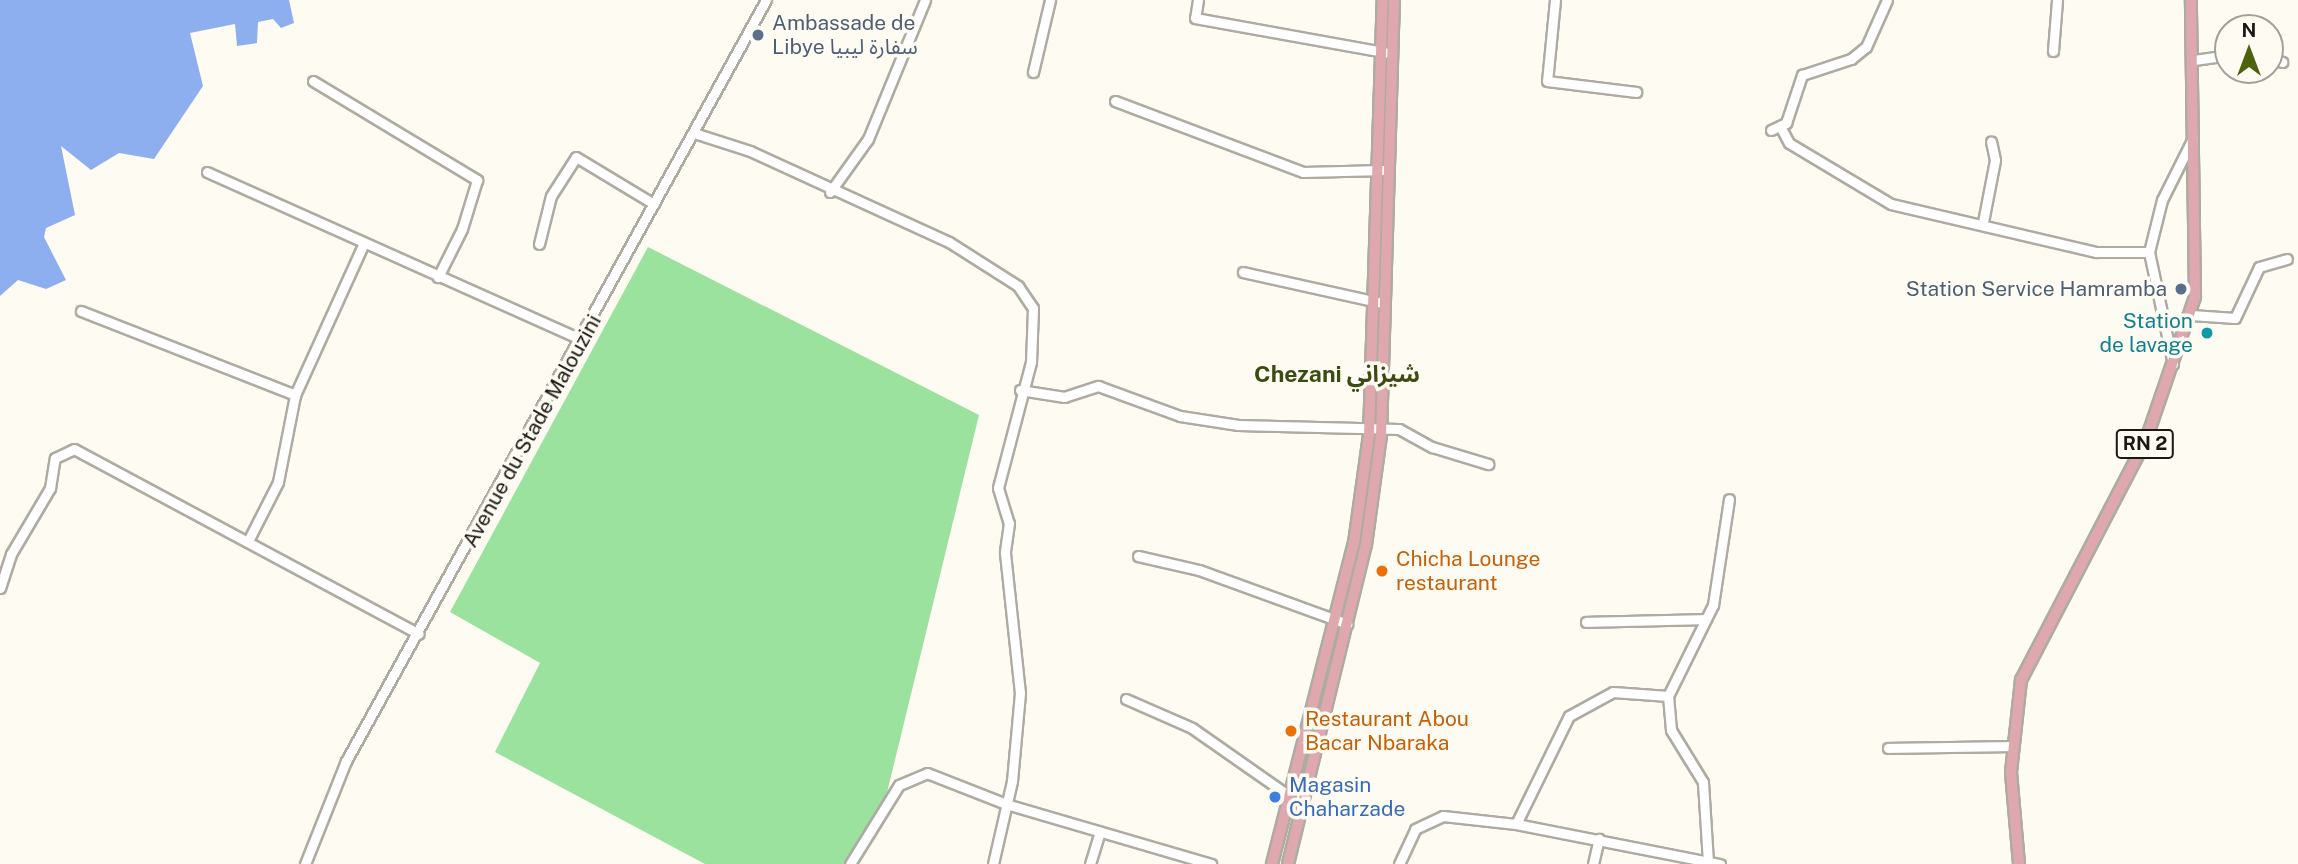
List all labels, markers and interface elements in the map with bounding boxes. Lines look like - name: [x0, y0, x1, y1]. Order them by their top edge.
- place label: Ambassade de Libye سفارة ليبيا: [772, 10, 918, 60]
- north arrow: [2214, 14, 2284, 84]
- text: N: [2242, 19, 2256, 41]
- marker: Ambassade de Libye سفارة ليبيا: [750, 27, 766, 43]
- place label: Station Service Hamramba: [1906, 276, 2167, 302]
- marker: Station Service Hamramba: [2173, 281, 2189, 297]
- place label: Station de lavage: [2099, 308, 2193, 358]
- street label: Avenue du Stade Malouzini: [457, 310, 607, 552]
- marker: Station de lavage: [2199, 325, 2215, 341]
- district label: Chezani شيزاني: [1254, 360, 1420, 388]
- road number: RN 2: [2115, 428, 2175, 460]
- place label: Chicha Lounge restaurant: [1396, 546, 1540, 596]
- marker: Chicha Lounge restaurant: [1374, 563, 1390, 579]
- place label: Restaurant Abou Bacar Nbaraka: [1305, 706, 1469, 756]
- marker: Restaurant Abou Bacar Nbaraka: [1283, 723, 1299, 739]
- place label: Magasin Chaharzade: [1289, 772, 1405, 822]
- marker: Magasin Chaharzade: [1267, 789, 1283, 805]

